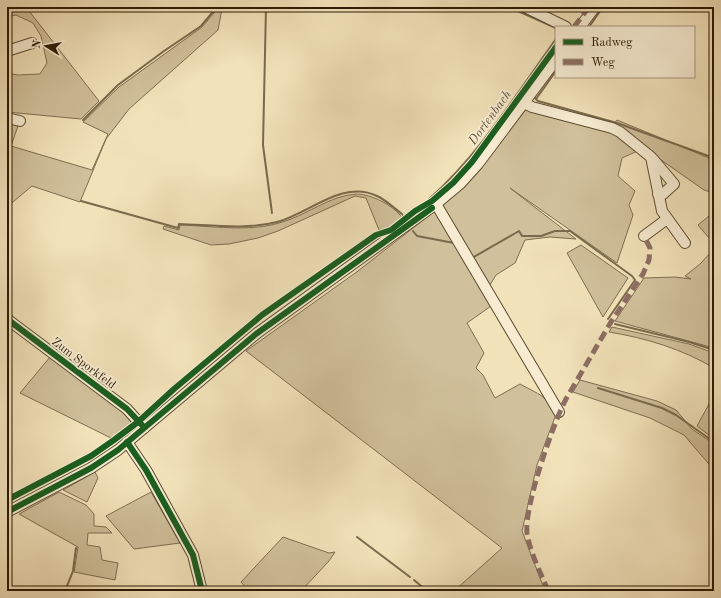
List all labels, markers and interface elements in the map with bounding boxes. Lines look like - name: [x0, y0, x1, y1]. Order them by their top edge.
- north arrow: [26, 26, 66, 66]
- legend: [555, 26, 695, 78]
- text: Radweg: [591, 37, 633, 49]
- text: N: [31, 39, 44, 50]
- text: Weg: [591, 57, 615, 69]
- water label: Dortenbach: [466, 88, 514, 148]
- street label: Zum Sporkfeld: [49, 336, 118, 392]

